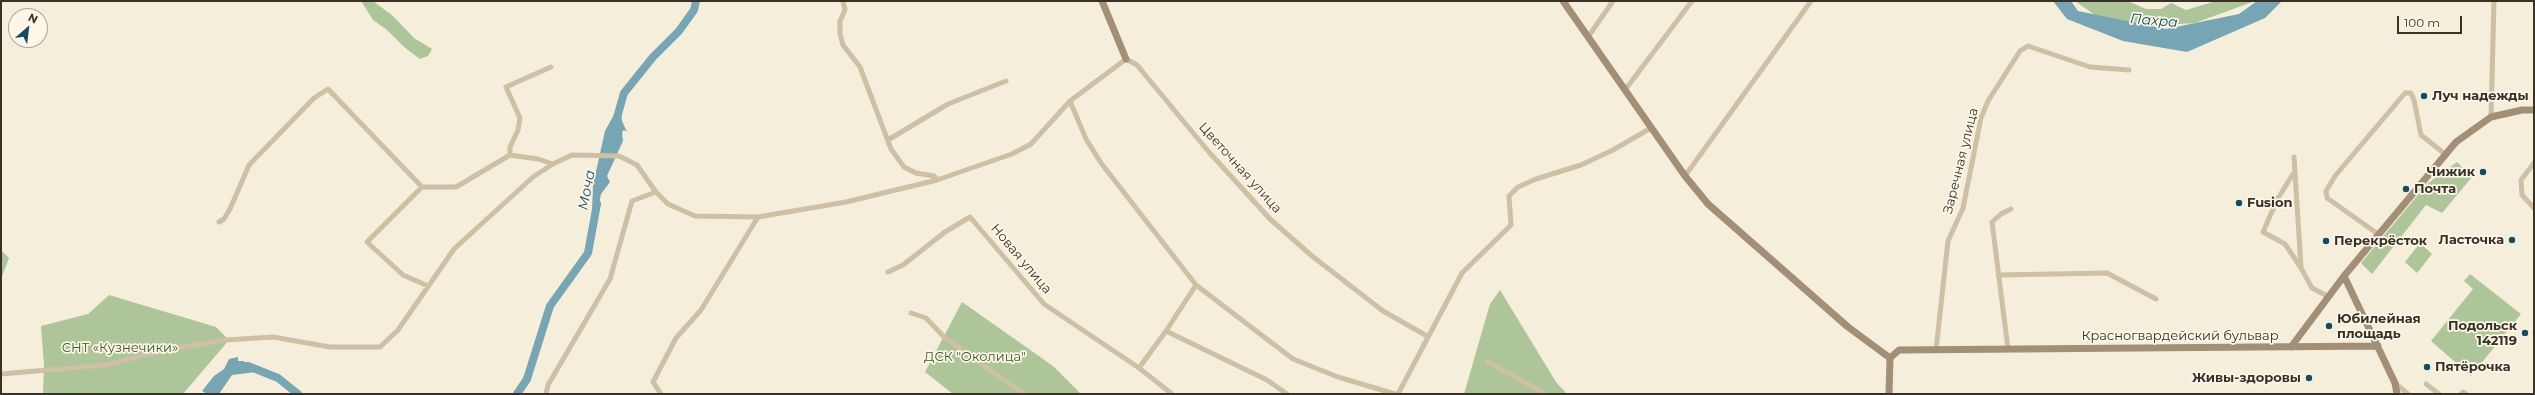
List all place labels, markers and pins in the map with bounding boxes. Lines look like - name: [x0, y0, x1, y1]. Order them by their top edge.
- place label: Луч надежды: [2432, 88, 2529, 104]
- marker: Луч надежды: [2419, 91, 2429, 101]
- place label: Чижик: [2427, 164, 2475, 180]
- marker: Чижик: [2478, 167, 2488, 177]
- place label: Почта: [2414, 181, 2456, 197]
- marker: Почта: [2401, 184, 2411, 194]
- place label: Fusion: [2247, 195, 2292, 211]
- marker: Fusion: [2234, 198, 2244, 208]
- place label: Ласточка: [2439, 232, 2504, 248]
- place label: Перекрёсток: [2334, 233, 2427, 249]
- marker: Ласточка: [2507, 235, 2517, 245]
- marker: Перекрёсток: [2321, 236, 2331, 246]
- place label: Юбилейная площадь: [2337, 311, 2421, 342]
- place label: Подольск 142119: [2448, 318, 2517, 349]
- marker: Юбилейная площадь: [2324, 321, 2334, 331]
- marker: Подольск 142119: [2520, 328, 2530, 338]
- place label: Пятёрочка: [2435, 359, 2511, 375]
- marker: Пятёрочка: [2422, 362, 2432, 372]
- place label: Живы-здоровы: [2192, 370, 2301, 386]
- marker: Живы-здоровы: [2304, 373, 2314, 383]

